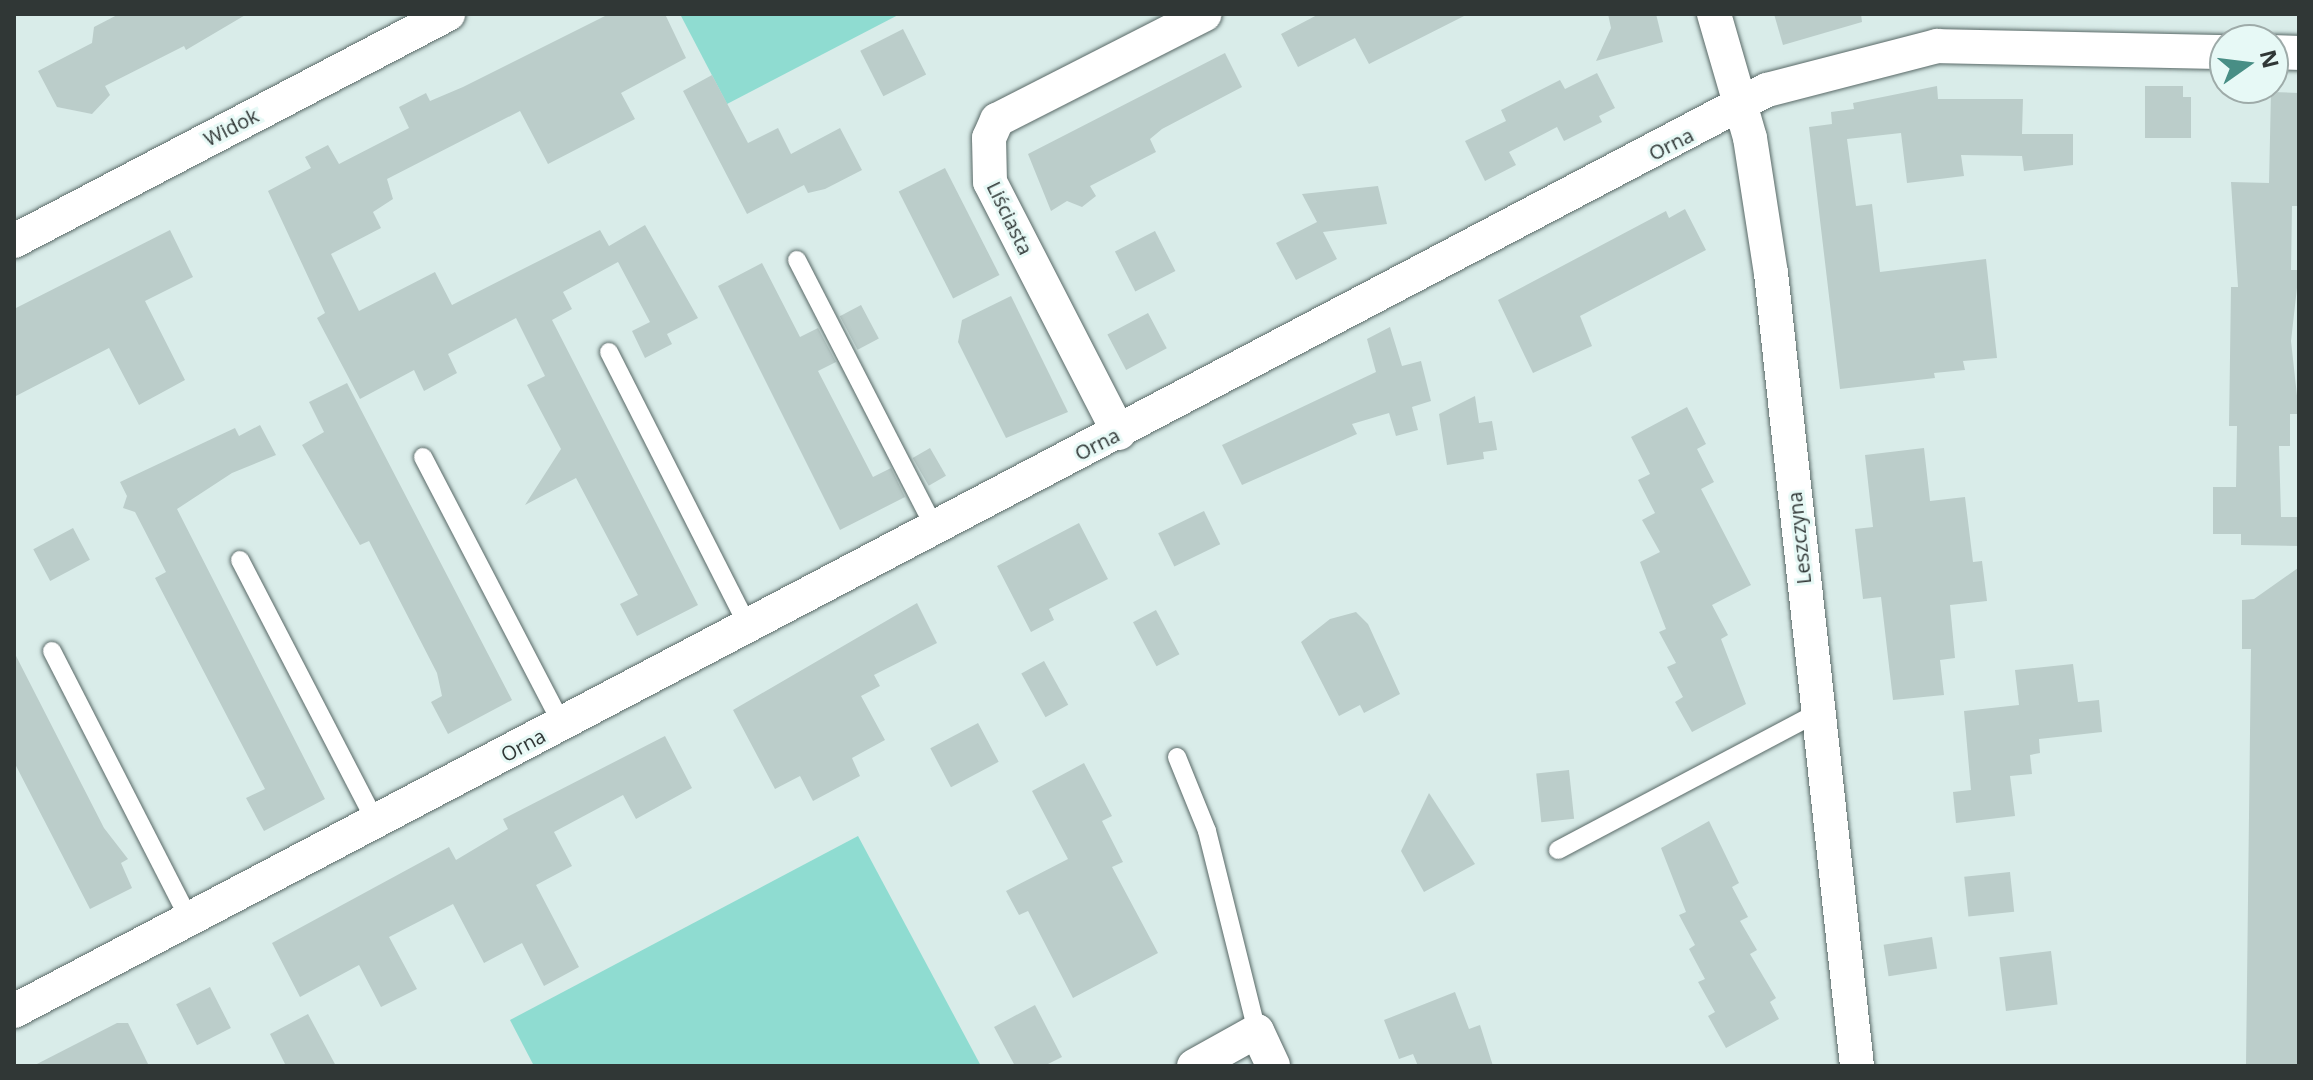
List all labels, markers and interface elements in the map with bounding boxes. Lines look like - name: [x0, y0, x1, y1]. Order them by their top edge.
- north arrow: [2209, 24, 2289, 104]
- text: N: [2254, 46, 2287, 71]
- street label: Widok: [200, 103, 262, 151]
- street label: Orna: [1645, 123, 1697, 165]
- street label: Liściasta: [982, 177, 1038, 259]
- street label: Orna: [1071, 423, 1123, 465]
- street label: Leszczyna: [1782, 491, 1816, 585]
- street label: Orna: [497, 723, 549, 767]

